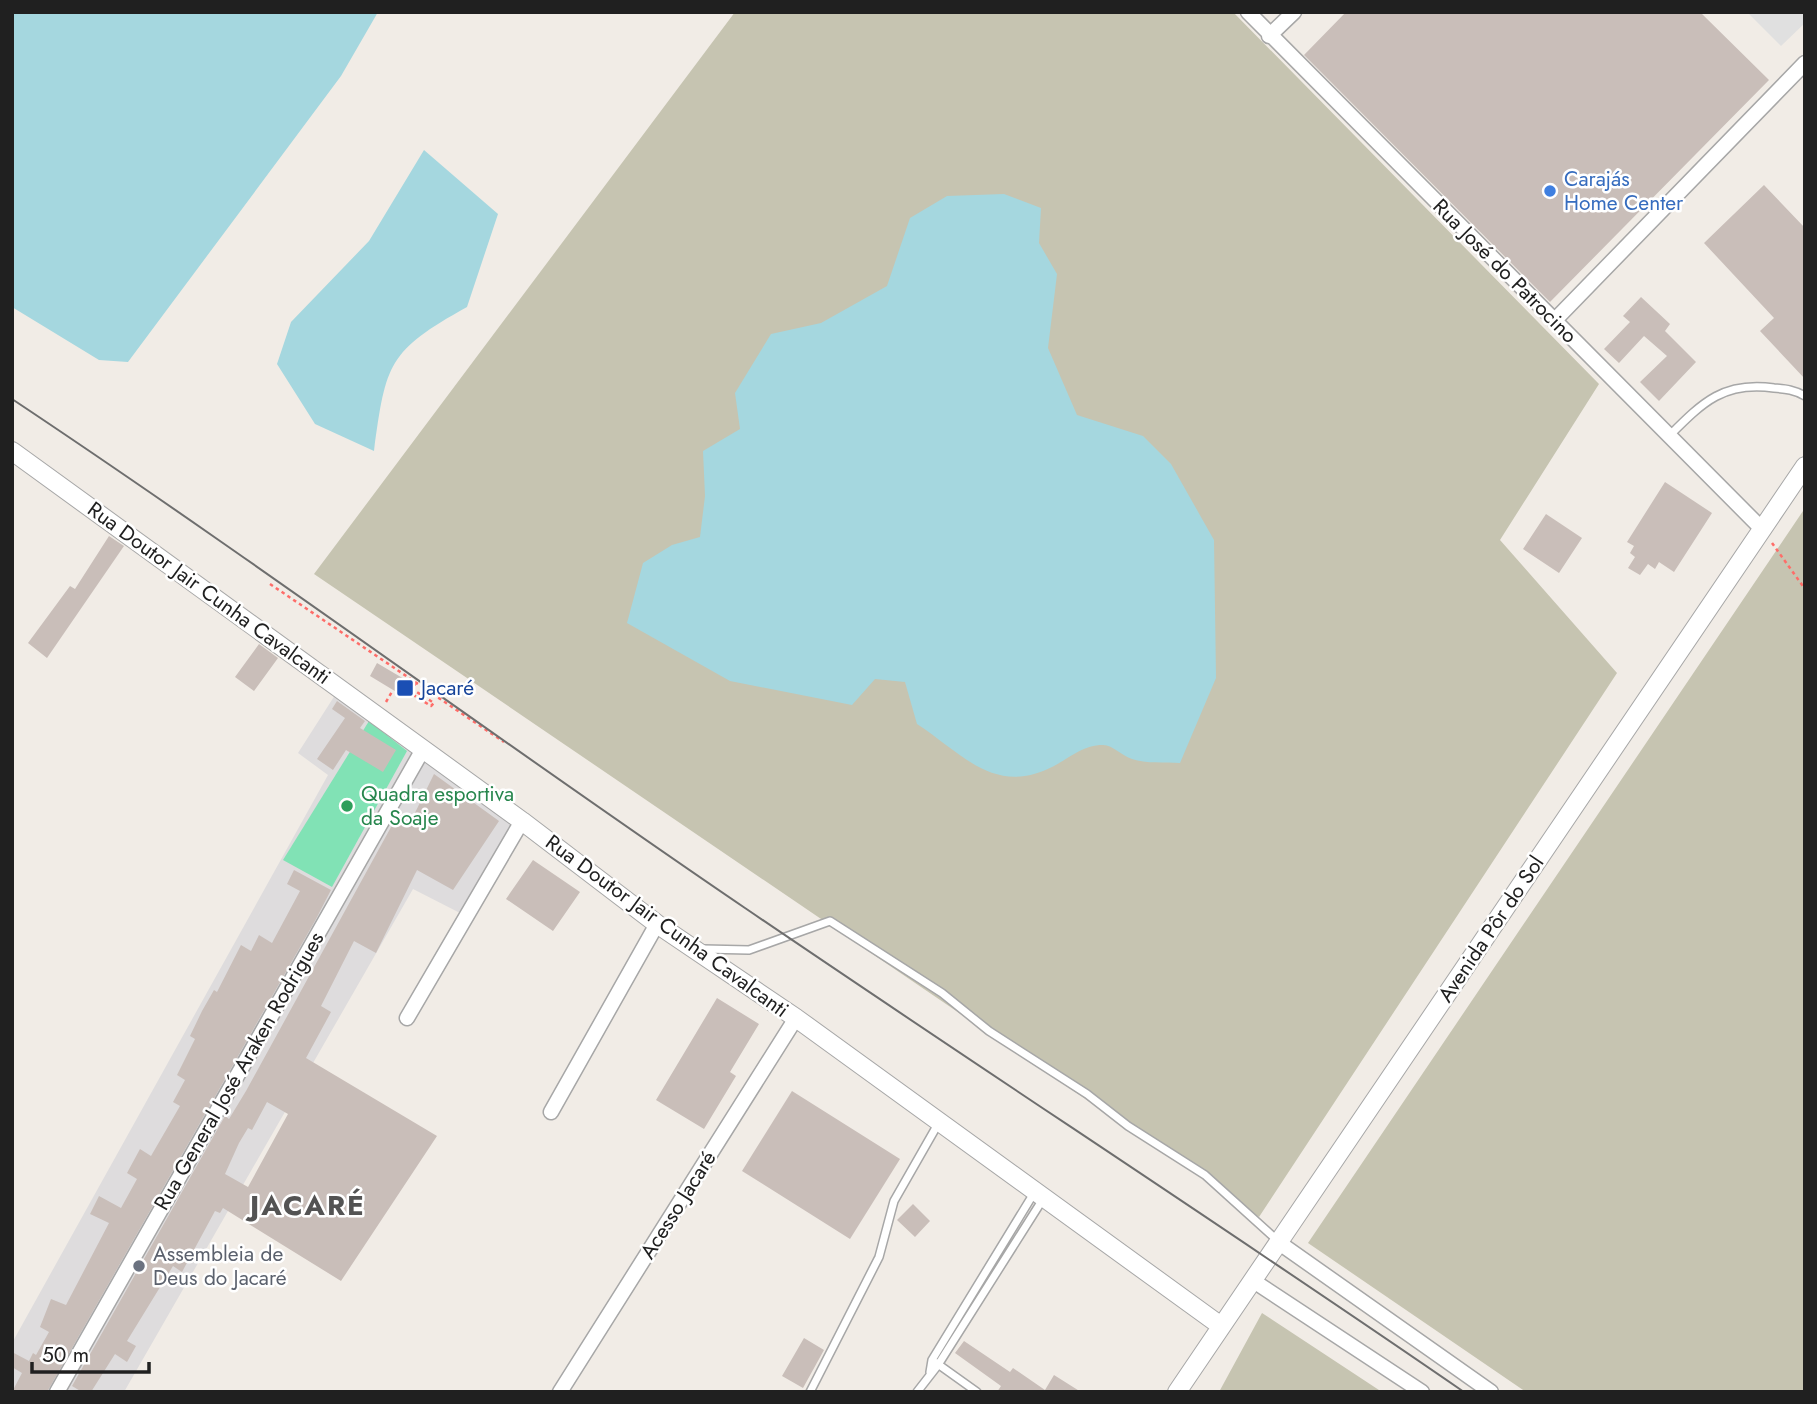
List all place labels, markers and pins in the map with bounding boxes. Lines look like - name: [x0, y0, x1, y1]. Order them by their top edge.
- place label: Carajás Home Center: [1564, 164, 1684, 218]
- marker: Carajás Home Center: [1542, 183, 1558, 199]
- place label: Jacaré: [418, 673, 474, 703]
- marker: Jacaré: [395, 678, 415, 698]
- place label: Quadra esportiva da Soaje: [361, 779, 514, 833]
- marker: Quadra esportiva da Soaje: [339, 798, 355, 814]
- place label: Assembleia de Deus do Jacaré: [153, 1239, 287, 1293]
- marker: Assembleia de Deus do Jacaré: [131, 1258, 147, 1274]

